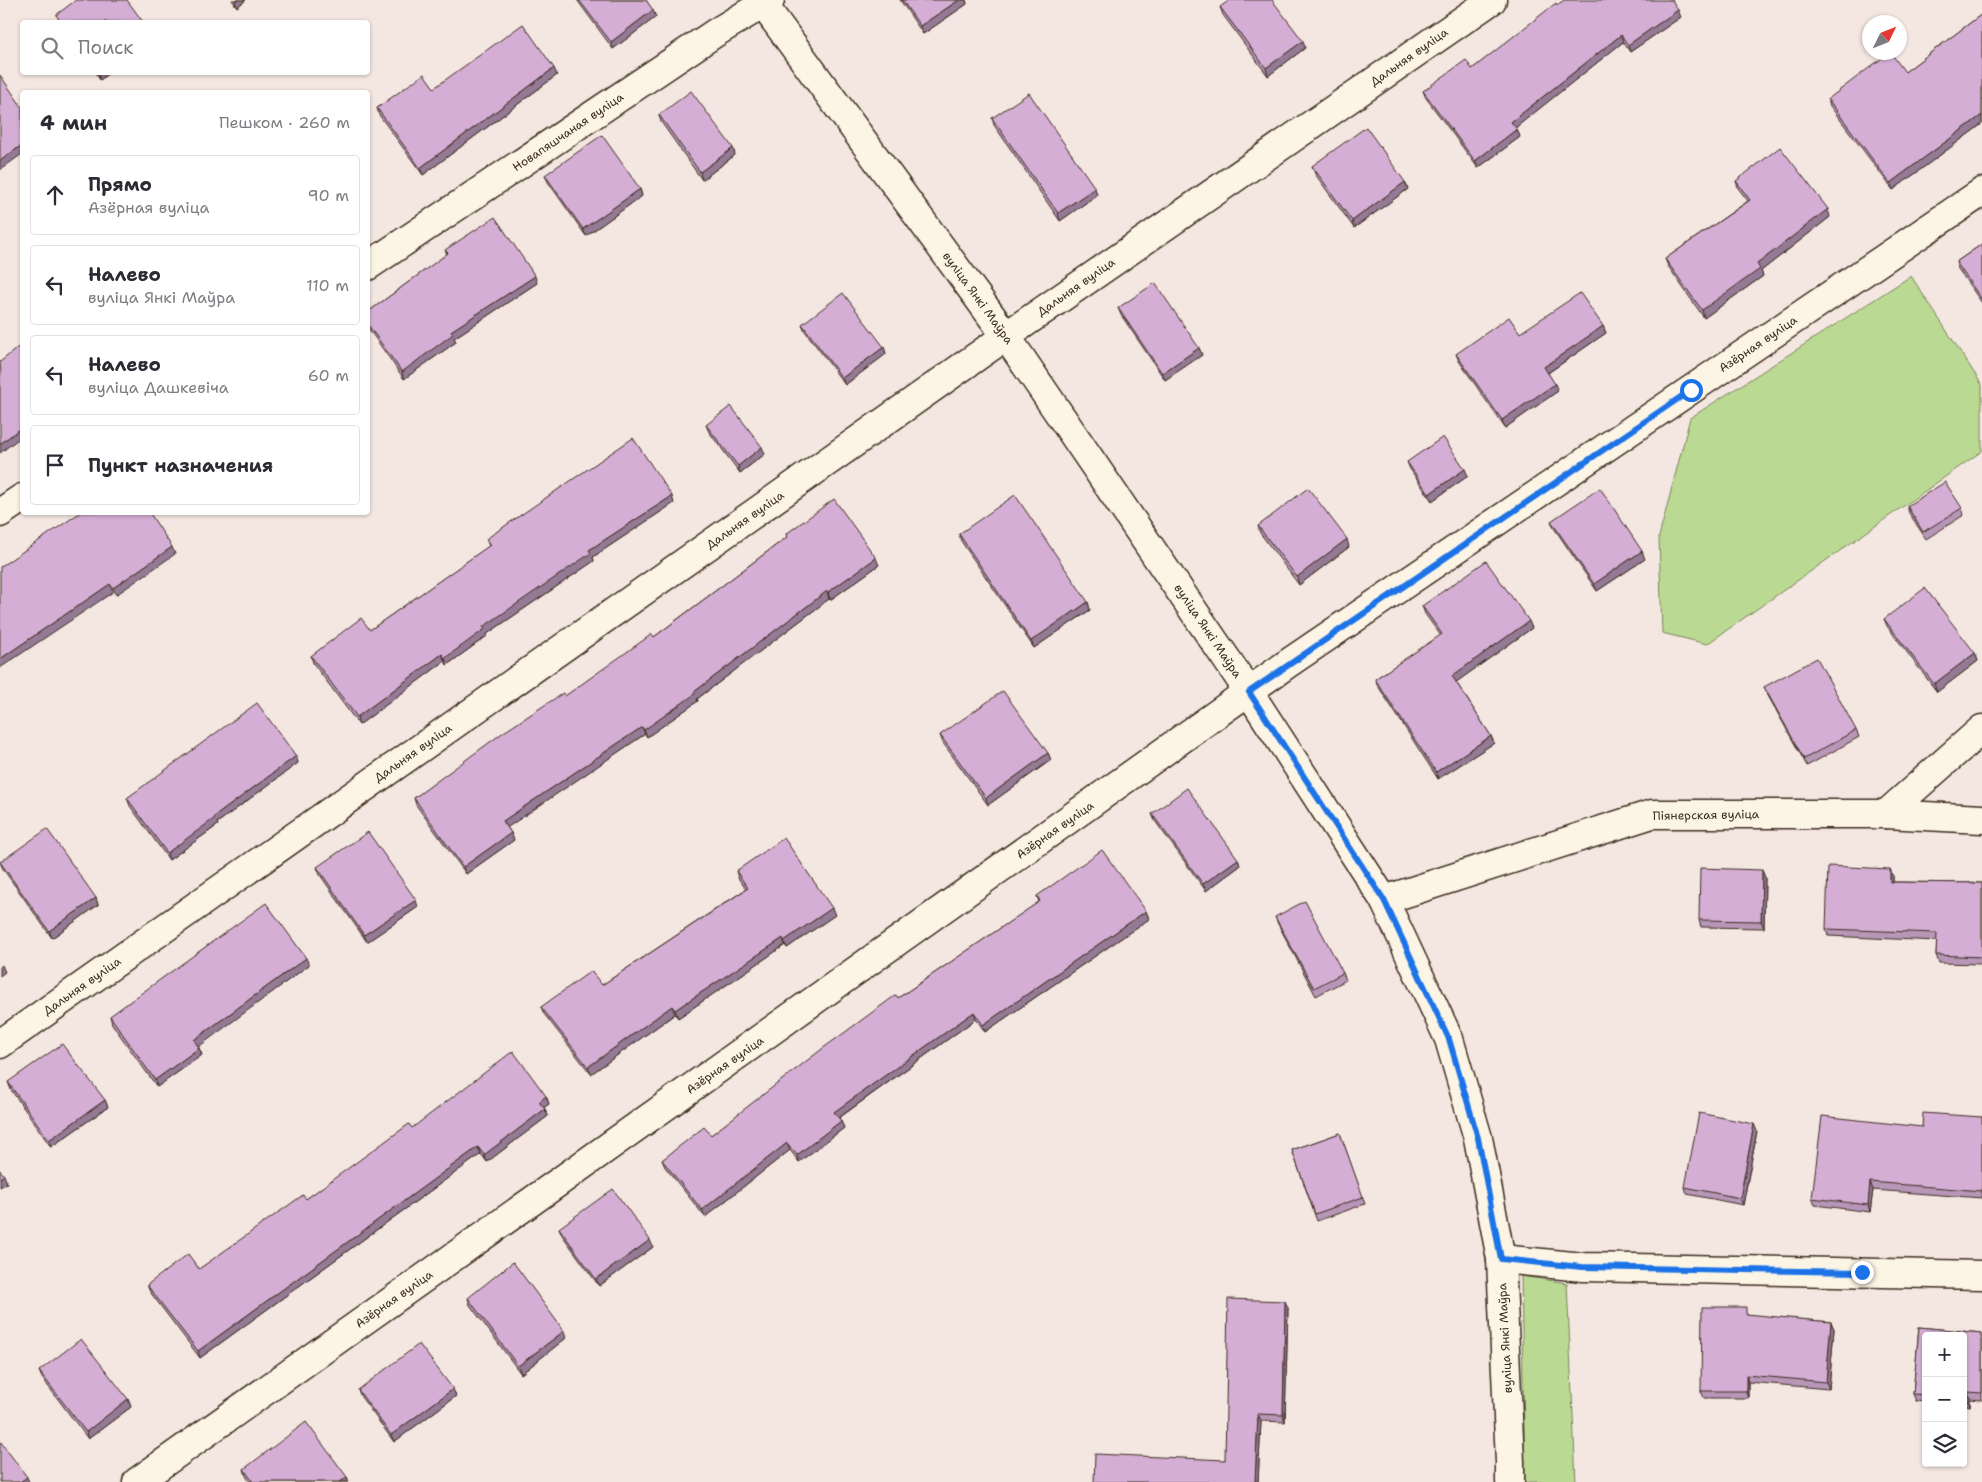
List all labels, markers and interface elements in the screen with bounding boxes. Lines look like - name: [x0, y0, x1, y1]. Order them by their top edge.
- north arrow: [1862, 15, 1907, 60]
- search box: [20, 20, 370, 75]
- street label: Дальняя вуліца: [1367, 24, 1452, 90]
- icon: search: [38, 34, 66, 62]
- text: Поиск: [78, 35, 133, 60]
- street label: Новапяшчаная вуліца: [509, 89, 627, 175]
- text: 4 мин: [40, 109, 107, 137]
- text: Пешком · 260 m: [219, 112, 350, 133]
- text: Прямо: [88, 172, 152, 197]
- icon: ahead: [41, 181, 69, 209]
- text: 90 m: [308, 185, 349, 206]
- text: Азёрная вуліца: [88, 197, 210, 218]
- street label: вуліца Янкі Маўра: [939, 249, 1017, 348]
- street label: Дальняя вуліца: [1034, 254, 1119, 320]
- text: Налево: [88, 262, 161, 287]
- icon: left: [41, 271, 69, 299]
- text: 110 m: [306, 275, 349, 296]
- text: вуліца Янкі Маўра: [88, 287, 235, 308]
- street label: Азёрная вуліца: [1716, 312, 1801, 376]
- text: Налево: [88, 352, 161, 377]
- icon: left: [41, 361, 69, 389]
- text: 60 m: [308, 365, 349, 386]
- text: вуліца Дашкевіча: [88, 377, 229, 398]
- route start: [1680, 379, 1703, 402]
- icon: arrive: [41, 451, 69, 479]
- text: Пункт назначения: [88, 453, 273, 478]
- street label: Дальняя вуліца: [703, 487, 788, 553]
- street label: вуліца Янкі Маўра: [1171, 581, 1246, 682]
- street label: Дальняя вуліца: [371, 720, 456, 786]
- street label: Азёрная вуліца: [1013, 797, 1097, 863]
- street label: Піянерская вуліца: [1653, 806, 1760, 824]
- street label: Дальняя вуліца: [40, 953, 125, 1019]
- street label: Азёрная вуліца: [683, 1032, 767, 1098]
- route end: [1851, 1261, 1874, 1284]
- street label: Азёрная вуліца: [352, 1266, 436, 1332]
- street label: вуліца Янкі Маўра: [1494, 1282, 1516, 1394]
- map controls: [1922, 1332, 1967, 1467]
- button: +: [1922, 1332, 1967, 1377]
- button: −: [1922, 1377, 1967, 1422]
- button: layers: [1922, 1422, 1967, 1467]

